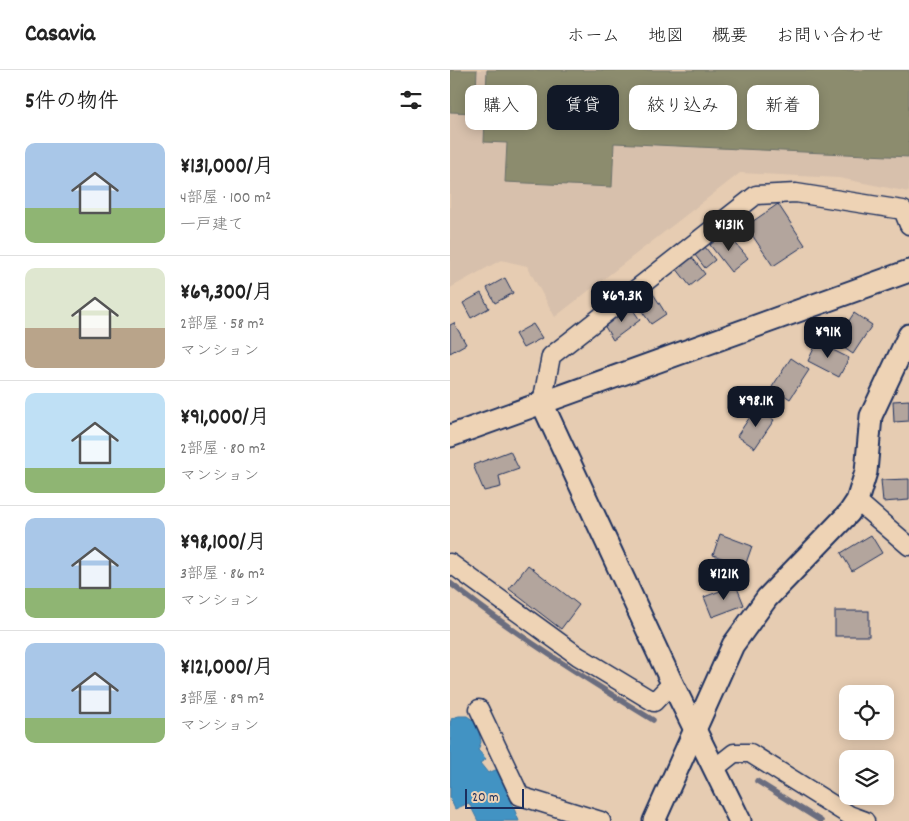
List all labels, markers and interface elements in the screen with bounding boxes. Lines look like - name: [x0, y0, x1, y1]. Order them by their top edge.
- text: Casavia: [25, 18, 95, 52]
- text: ホーム: [567, 25, 620, 50]
- text: 地図: [648, 25, 684, 50]
- text: 概要: [712, 25, 748, 50]
- text: お問い合わせ: [776, 25, 884, 50]
- chip: 購入: [465, 85, 537, 130]
- chip: 賃貸: [547, 85, 619, 130]
- chip: 絞り込み: [629, 85, 737, 130]
- chip: 新着: [747, 85, 819, 130]
- icon: filters: [397, 86, 425, 114]
- text: 5件の物件: [25, 88, 119, 118]
- text: ¥131,000/月: [180, 153, 274, 183]
- icon: home: [65, 163, 125, 223]
- text: 4部屋 · 100 m²: [180, 187, 271, 210]
- pin: ¥131K: [694, 210, 764, 252]
- text: 一戸建て: [180, 214, 244, 237]
- text: ¥131K: [714, 214, 744, 237]
- text: ¥69,300/月: [180, 279, 273, 309]
- pin: ¥69.3K: [581, 280, 663, 323]
- text: ¥69.3K: [602, 285, 642, 308]
- icon: home: [65, 288, 125, 348]
- text: 2部屋 · 58 m²: [180, 313, 264, 336]
- pin: ¥91K: [798, 316, 858, 359]
- text: ¥91K: [815, 321, 841, 344]
- text: マンション: [180, 340, 259, 363]
- pin: ¥98.1K: [715, 386, 797, 428]
- text: ¥98.1K: [738, 390, 774, 413]
- text: ¥91,000/月: [180, 404, 270, 434]
- icon: home: [65, 413, 125, 473]
- text: 2部屋 · 80 m²: [180, 438, 266, 461]
- text: マンション: [180, 465, 259, 488]
- text: ¥98,100/月: [180, 529, 267, 559]
- icon: home: [65, 538, 125, 598]
- pin: ¥121K: [689, 558, 759, 601]
- text: 3部屋 · 86 m²: [180, 563, 265, 586]
- text: ¥121K: [709, 563, 739, 586]
- text: マンション: [180, 590, 259, 613]
- text: ¥121,000/月: [180, 654, 274, 684]
- icon: home: [65, 663, 125, 723]
- map controls: [839, 685, 894, 805]
- button: locate: [839, 685, 894, 740]
- text: 3部屋 · 89 m²: [180, 688, 264, 711]
- text: マンション: [180, 715, 259, 738]
- button: layers: [839, 750, 894, 805]
- scale bar: [465, 786, 524, 809]
- text: 20 m: [472, 788, 499, 808]

